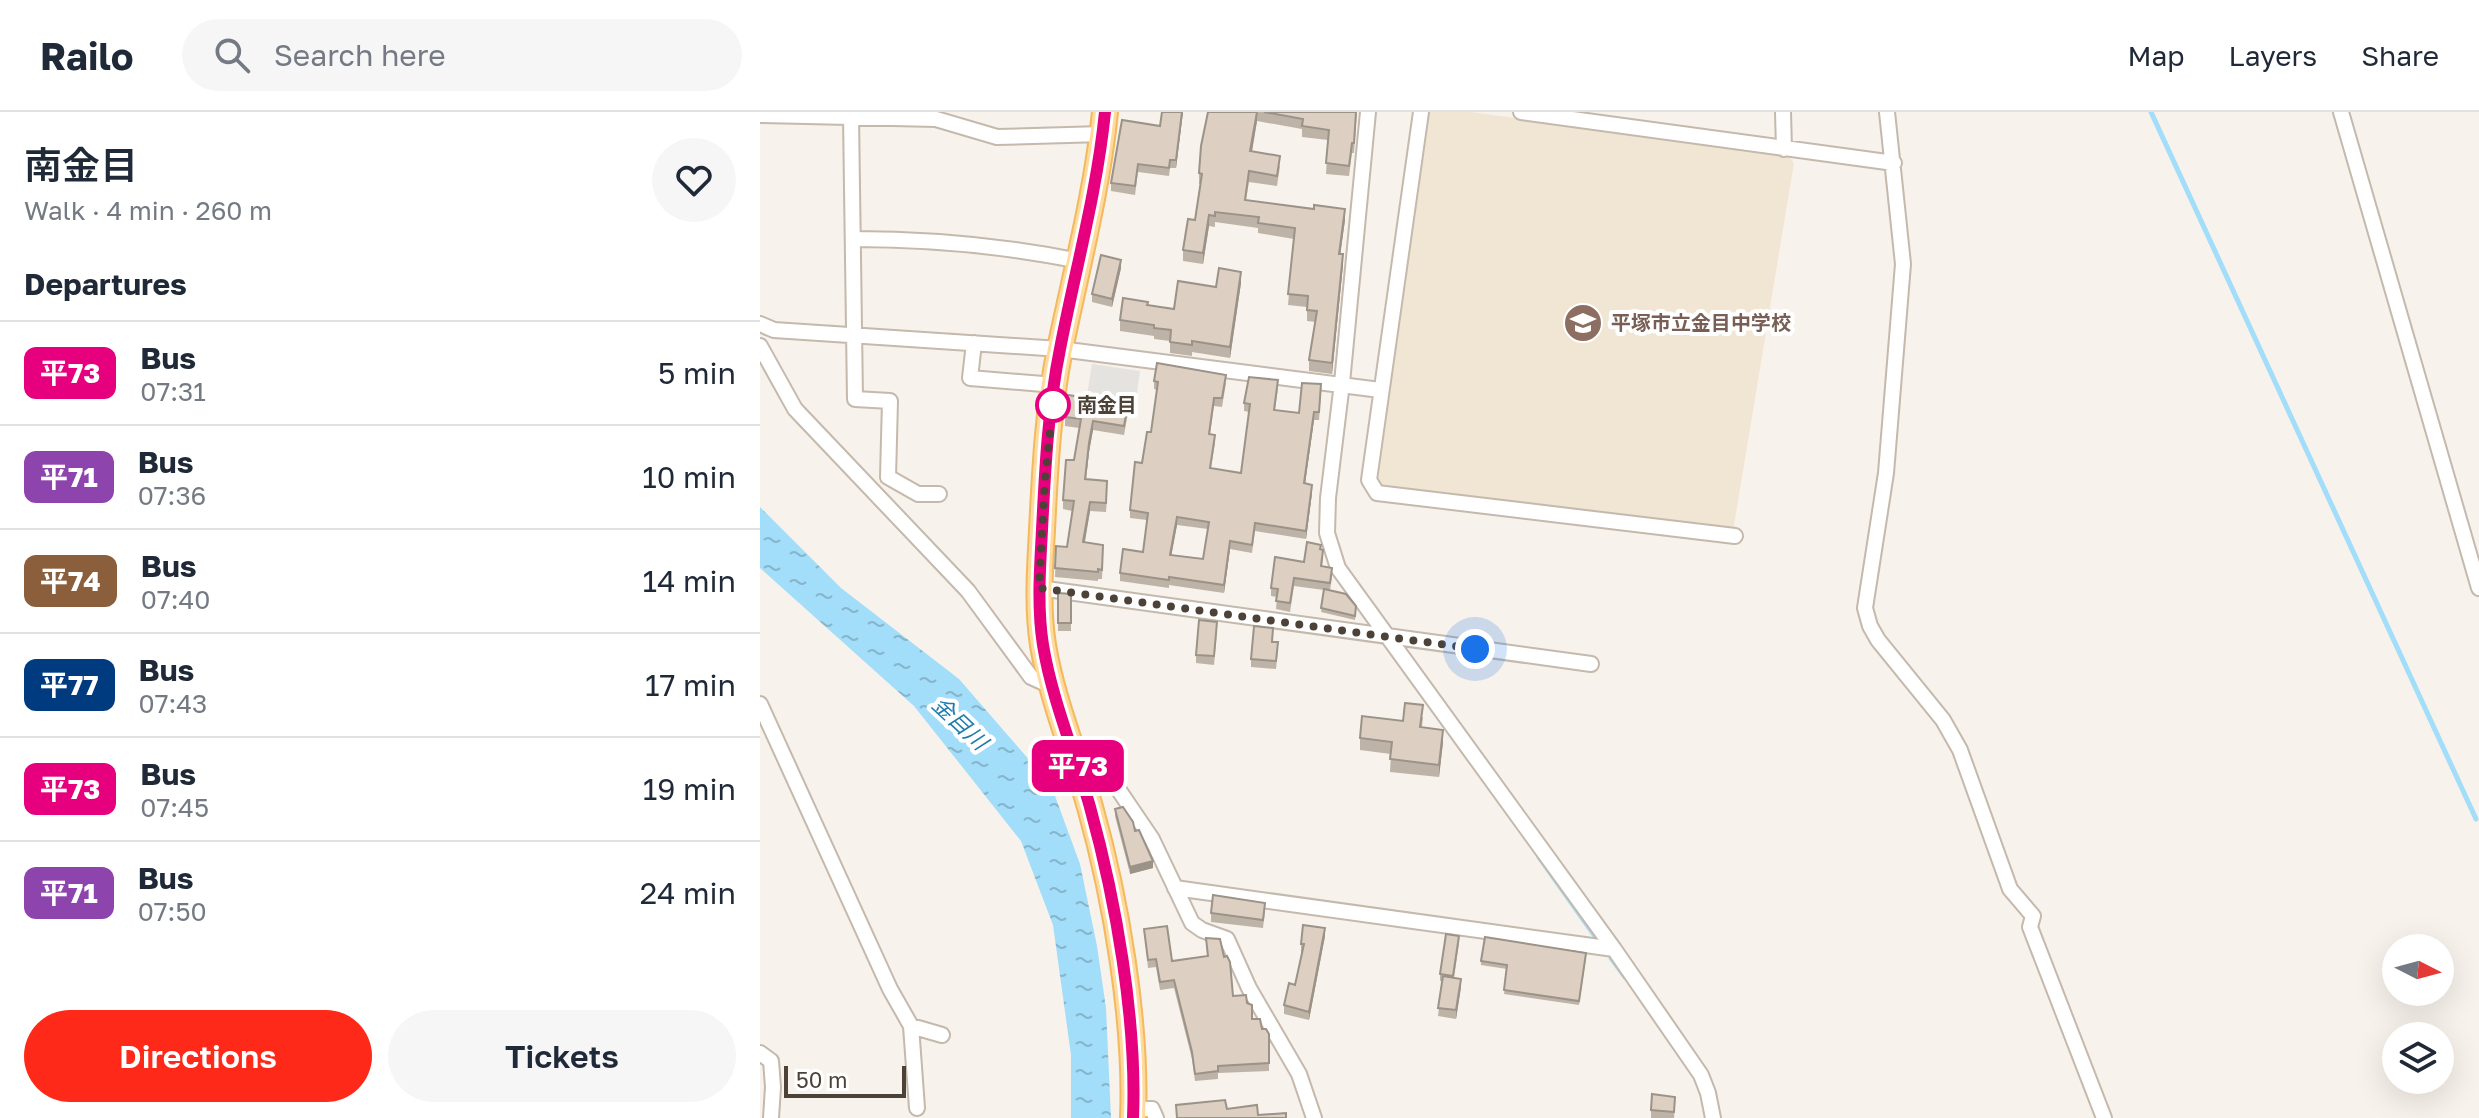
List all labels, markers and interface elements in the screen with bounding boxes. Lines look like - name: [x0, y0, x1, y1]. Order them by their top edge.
- search box: [182, 19, 742, 91]
- text: Railo: [40, 33, 134, 78]
- icon: search: [210, 33, 254, 77]
- text: Search here: [274, 37, 446, 73]
- text: Map: [2127, 39, 2185, 72]
- text: Layers: [2229, 39, 2317, 72]
- text: Share: [2361, 39, 2439, 72]
- button: heart: [652, 138, 736, 222]
- text: 南金目: [24, 142, 138, 187]
- text: Walk · 4 min · 260 m: [24, 195, 272, 226]
- text: Departures: [24, 266, 187, 302]
- school or university icon: 平塚市立金目中学校: [1562, 302, 1604, 344]
- place label: 平塚市立金目中学校: [1611, 310, 1791, 334]
- text: Bus: [140, 340, 196, 376]
- text: 5 min: [658, 355, 736, 391]
- text: 平73: [40, 356, 100, 389]
- text: 07:31: [140, 376, 206, 407]
- marker: 南金目: [1036, 388, 1070, 422]
- place label: 南金目: [1077, 392, 1137, 416]
- text: Bus: [138, 444, 194, 480]
- text: 10 min: [642, 459, 736, 495]
- text: 平71: [40, 460, 98, 493]
- text: 07:36: [138, 480, 206, 511]
- text: Bus: [141, 548, 197, 584]
- text: 14 min: [643, 563, 736, 599]
- text: 平74: [40, 564, 101, 597]
- text: 07:40: [141, 584, 210, 615]
- your location: [1455, 629, 1495, 669]
- text: Bus: [139, 652, 194, 688]
- text: 17 min: [645, 667, 736, 703]
- text: 平77: [40, 668, 99, 701]
- text: 07:43: [139, 688, 207, 719]
- water label: 金目川: [927, 690, 995, 756]
- line badge: 平73: [1032, 740, 1124, 792]
- text: 平73: [1048, 749, 1108, 782]
- text: Bus: [140, 756, 196, 792]
- text: 19 min: [643, 771, 736, 807]
- text: 平73: [40, 772, 100, 805]
- text: 07:45: [140, 792, 209, 823]
- text: Bus: [138, 860, 194, 896]
- text: 24 min: [640, 875, 736, 911]
- text: 平71: [40, 876, 98, 909]
- text: 07:50: [138, 896, 207, 927]
- north arrow: [2382, 934, 2454, 1006]
- map controls: [2382, 934, 2454, 1094]
- button: Directions: [24, 1010, 372, 1102]
- button: Tickets: [388, 1010, 736, 1102]
- button: layers: [2382, 1022, 2454, 1094]
- scale bar: [784, 1062, 906, 1098]
- text: 50 m: [796, 1066, 847, 1093]

